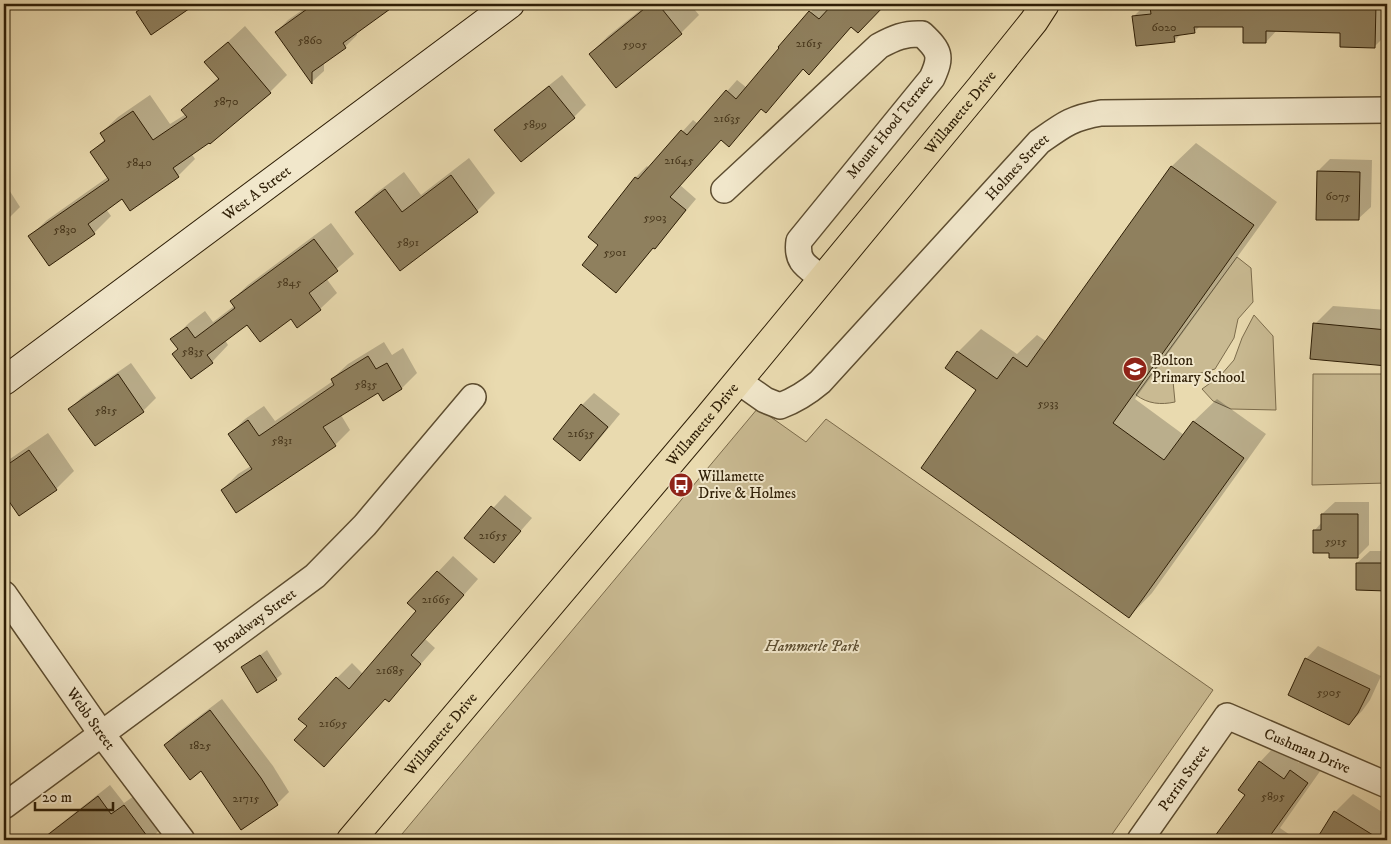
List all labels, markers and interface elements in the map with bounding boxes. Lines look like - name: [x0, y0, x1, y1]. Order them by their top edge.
- house number: 6020: [1151, 20, 1177, 35]
- house number: 5860: [298, 33, 322, 48]
- house number: 21615: [796, 36, 822, 51]
- house number: 5905: [623, 37, 647, 52]
- street label: Willamette Drive: [919, 66, 1000, 159]
- street label: Mount Hood Terrace: [842, 71, 938, 183]
- house number: 5870: [214, 94, 238, 109]
- house number: 21635: [714, 111, 741, 126]
- house number: 5899: [523, 117, 547, 132]
- street label: Holmes Street: [981, 128, 1053, 204]
- house number: 21645: [664, 153, 694, 168]
- house number: 5840: [126, 155, 152, 170]
- street label: West A Street: [218, 161, 295, 225]
- house number: 6075: [1326, 189, 1351, 204]
- house number: 5903: [644, 210, 666, 225]
- house number: 5830: [54, 222, 76, 237]
- house number: 5891: [397, 235, 419, 250]
- house number: 5901: [604, 245, 626, 260]
- house number: 5845: [277, 275, 301, 290]
- house number: 5835: [182, 344, 204, 359]
- place label: Bolton Primary School: [1152, 351, 1245, 387]
- school or university icon: Bolton Primary School: [1122, 356, 1148, 382]
- house number: 5835: [355, 377, 377, 392]
- street label: Willamette Drive: [661, 379, 742, 471]
- house number: 5933: [1038, 396, 1058, 411]
- house number: 5815: [95, 403, 117, 418]
- house number: 21635: [568, 426, 595, 441]
- house number: 5831: [272, 433, 292, 448]
- place label: Willamette Drive & Holmes: [697, 467, 796, 503]
- bus stop icon: Willamette Drive & Holmes: [668, 472, 694, 498]
- house number: 21655: [479, 528, 507, 543]
- house number: 5915: [1325, 534, 1347, 549]
- street label: Broadway Street: [210, 584, 300, 657]
- house number: 21665: [422, 592, 450, 607]
- park label: Hammerle Park: [764, 637, 860, 656]
- house number: 21685: [376, 663, 404, 678]
- street label: Webb Street: [62, 683, 120, 754]
- house number: 5905: [1317, 685, 1341, 700]
- street label: Willamette Drive: [400, 688, 481, 780]
- house number: 21695: [319, 716, 347, 731]
- street label: Cushman Drive: [1261, 724, 1354, 778]
- house number: 1825: [189, 738, 211, 753]
- street label: Perrin Street: [1154, 741, 1213, 815]
- scale bar: [35, 779, 112, 811]
- text: 20 m: [42, 788, 72, 807]
- house number: 5895: [1261, 789, 1285, 804]
- house number: 21715: [233, 791, 259, 806]

